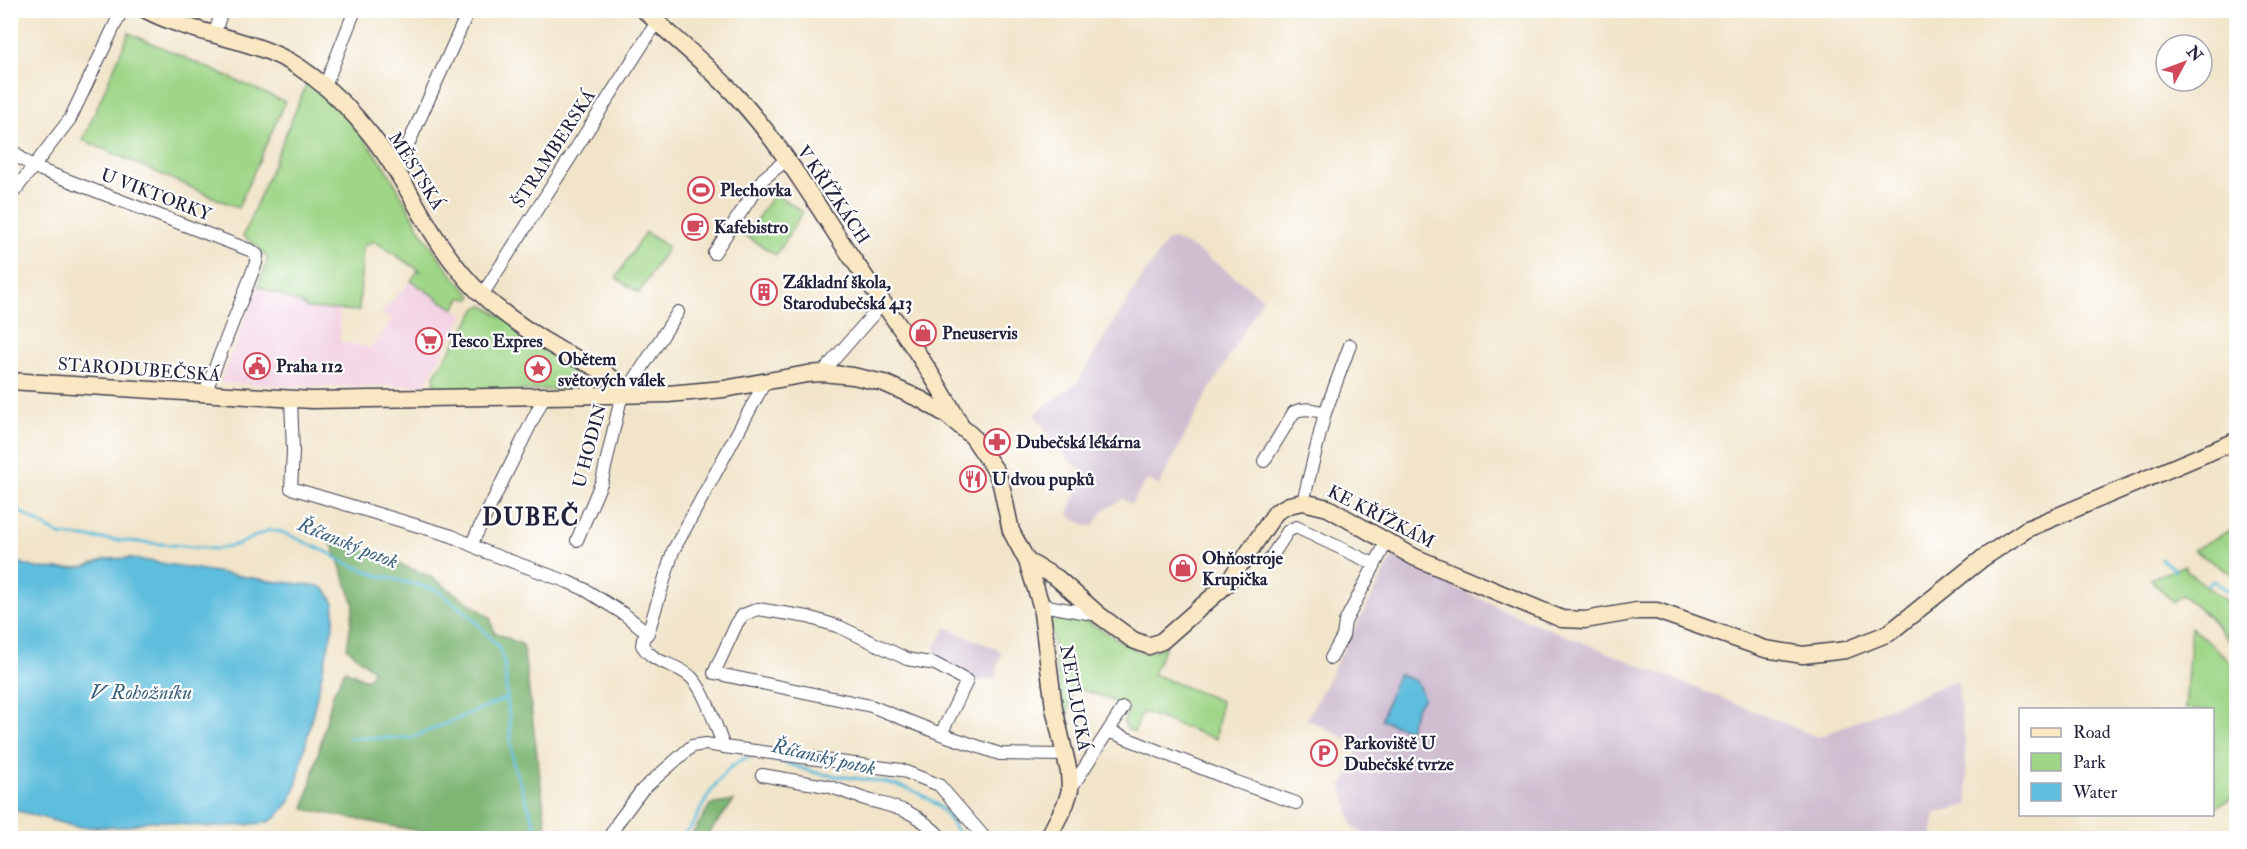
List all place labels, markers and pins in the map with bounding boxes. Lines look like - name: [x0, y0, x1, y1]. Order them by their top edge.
- sports icon: Plechovka: [686, 175, 716, 205]
- place label: Plechovka: [720, 179, 792, 202]
- cafe icon: Kafebistro: [680, 212, 710, 242]
- place label: Kafebistro: [714, 216, 788, 239]
- place label: Základní škola, Starodubečská 413: [783, 271, 912, 315]
- building icon: Základní škola, Starodubečská 413: [749, 277, 779, 307]
- shop icon: Pneuservis: [908, 318, 938, 348]
- place label: Pneuservis: [942, 322, 1018, 345]
- supermarket icon: Tesco Expres: [414, 326, 444, 356]
- place label: Tesco Expres: [447, 330, 543, 353]
- place label: Obětem světových válek: [558, 348, 666, 392]
- public building icon: Praha 112: [242, 351, 272, 381]
- place icon: Obětem světových válek: [523, 354, 553, 384]
- place label: Praha 112: [276, 355, 343, 378]
- pharmacy icon: Dubečská lékárna: [982, 427, 1012, 457]
- place label: Dubečská lékárna: [1016, 431, 1141, 454]
- restaurant icon: U dvou pupků: [958, 464, 988, 494]
- place label: U dvou pupků: [992, 468, 1095, 491]
- place label: Ohňostroje Krupička: [1202, 547, 1283, 591]
- shop icon: Ohňostroje Krupička: [1168, 553, 1198, 583]
- place label: Parkoviště U Dubečské tvrze: [1344, 732, 1454, 776]
- parking icon: Parkoviště U Dubečské tvrze: [1309, 738, 1339, 768]

